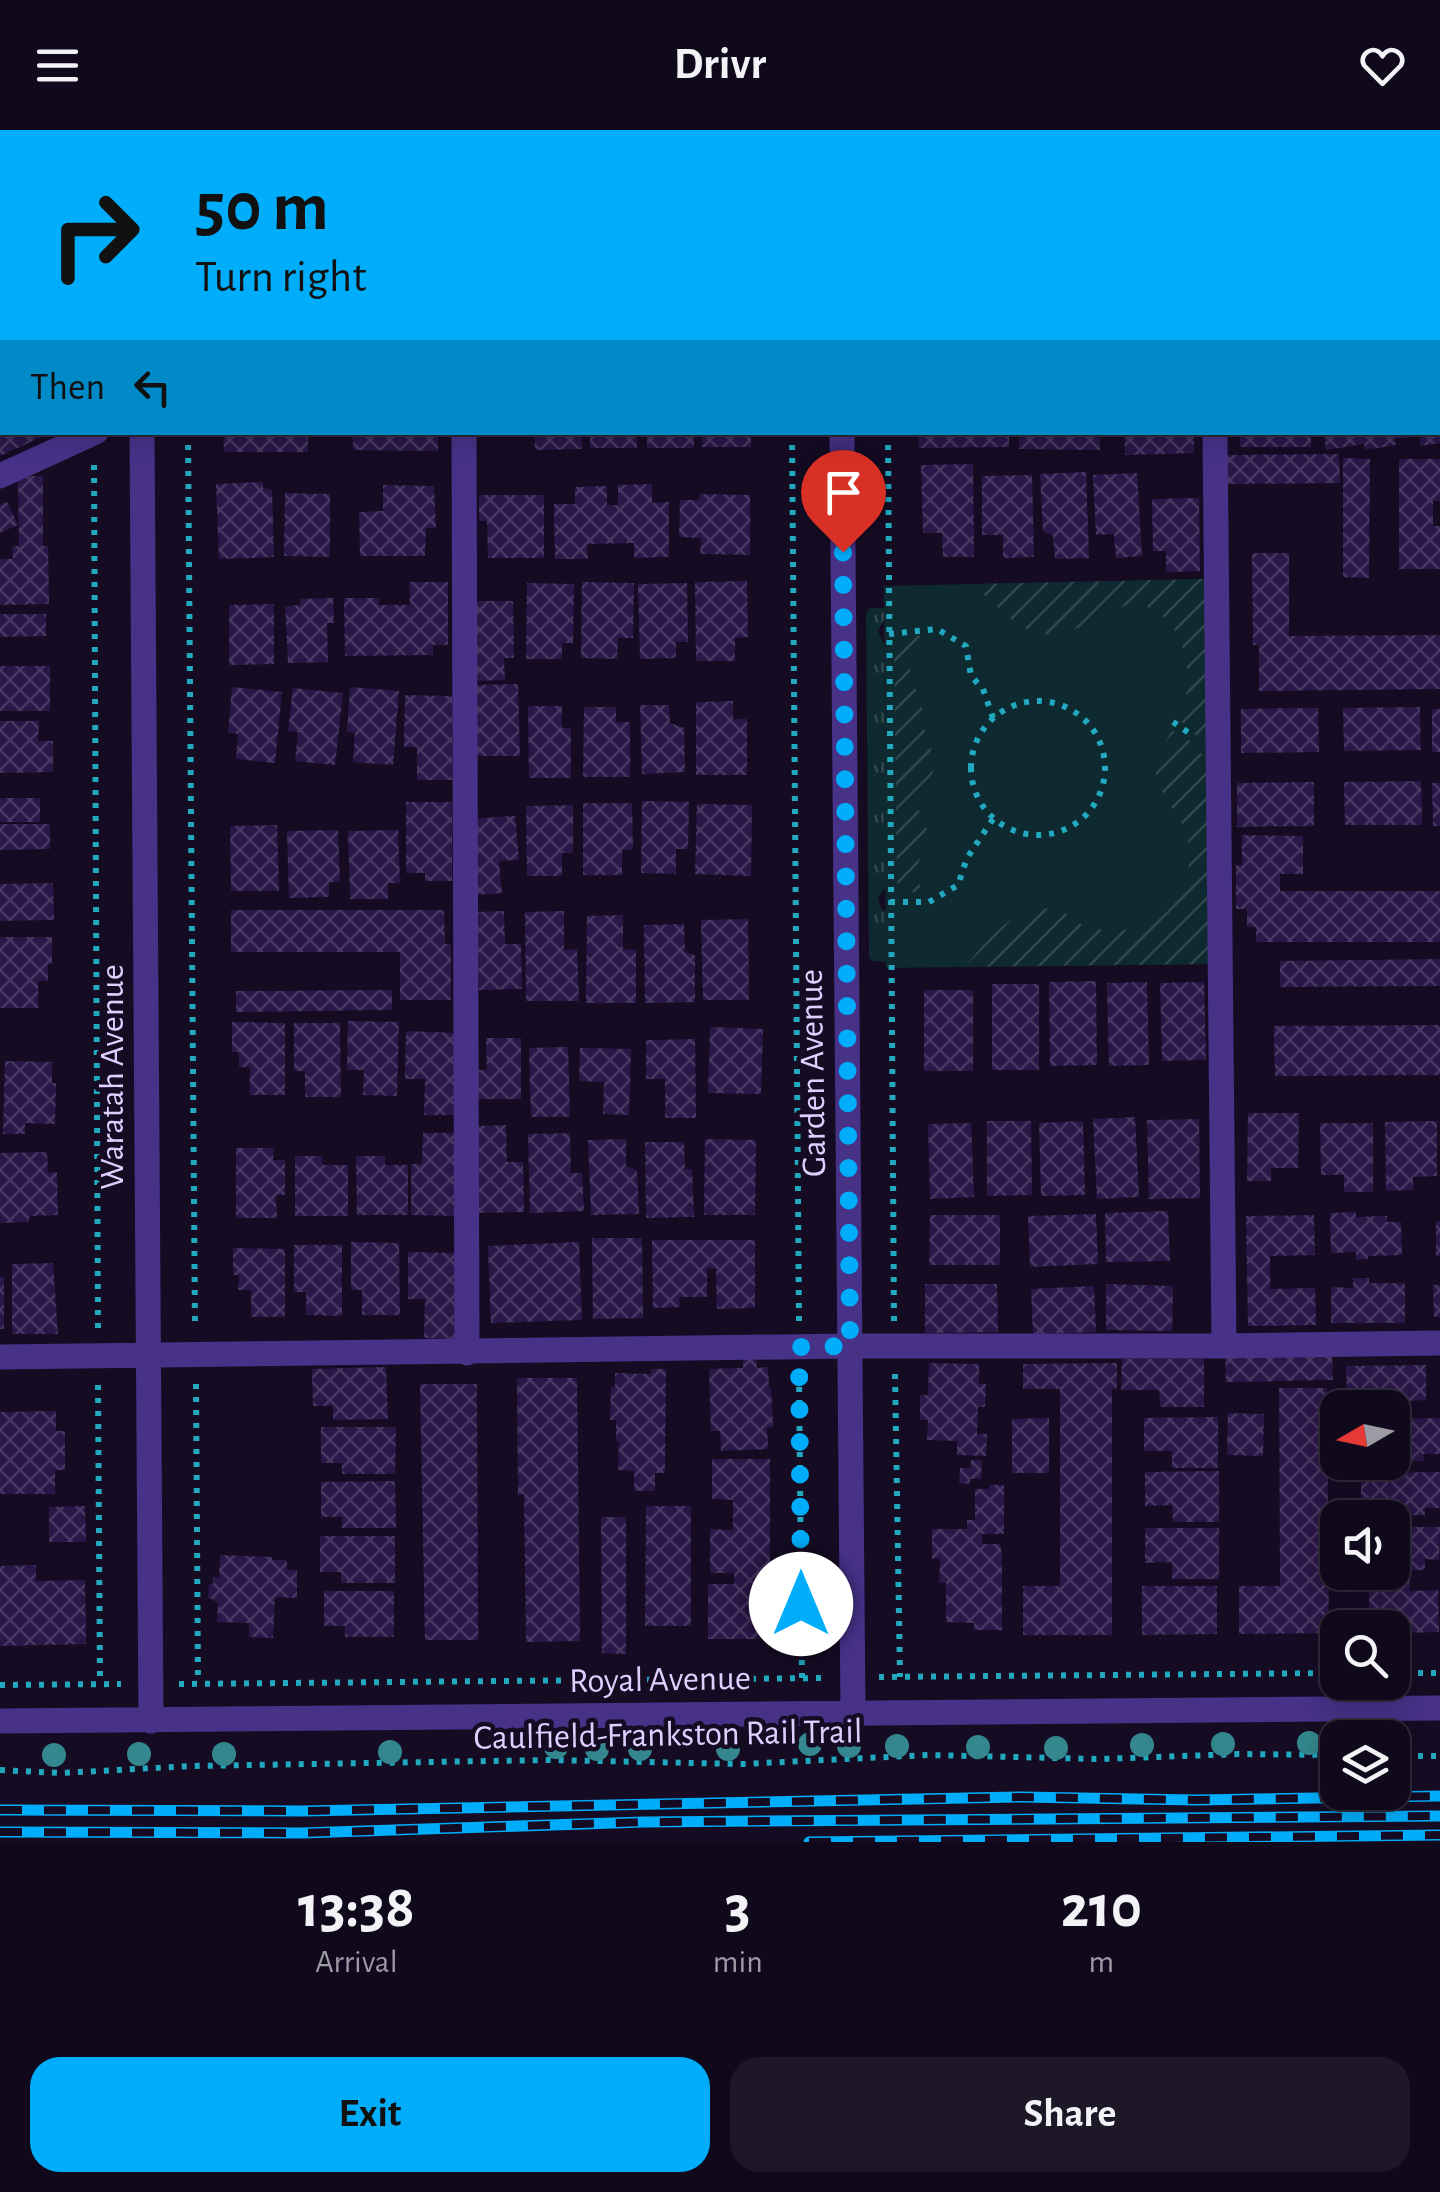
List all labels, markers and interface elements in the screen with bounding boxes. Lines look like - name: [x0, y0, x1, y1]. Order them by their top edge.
- icon: menu: [30, 38, 85, 93]
- icon: heart: [1355, 38, 1410, 93]
- text: Drivr: [674, 42, 766, 87]
- icon: right: [30, 170, 160, 300]
- text: 50 m: [195, 173, 329, 243]
- text: Turn right: [195, 255, 367, 300]
- icon: left: [125, 360, 180, 415]
- text: Then: [30, 369, 105, 407]
- pin: [801, 450, 886, 553]
- icon: arrive: [816, 465, 871, 520]
- street label: Waratah Avenue: [95, 964, 130, 1190]
- street label: Garden Avenue: [794, 969, 832, 1177]
- north arrow: [1320, 1390, 1410, 1480]
- map controls: [1320, 1390, 1410, 1810]
- button: sound: [1320, 1500, 1410, 1590]
- position arrow: [749, 1552, 853, 1656]
- button: search: [1320, 1610, 1410, 1700]
- street label: Royal Avenue: [569, 1661, 751, 1699]
- street label: Caulfield-Frankston Rail Trail: [473, 1714, 863, 1756]
- button: layers: [1320, 1720, 1410, 1810]
- text: 13:38: [298, 1878, 415, 1938]
- text: 3: [725, 1878, 751, 1938]
- text: 210: [1061, 1878, 1142, 1938]
- text: Arrival: [315, 1946, 398, 1978]
- text: min: [713, 1946, 763, 1978]
- text: m: [1089, 1946, 1114, 1978]
- button: Exit: [30, 2057, 710, 2172]
- button: Share: [730, 2057, 1410, 2172]

